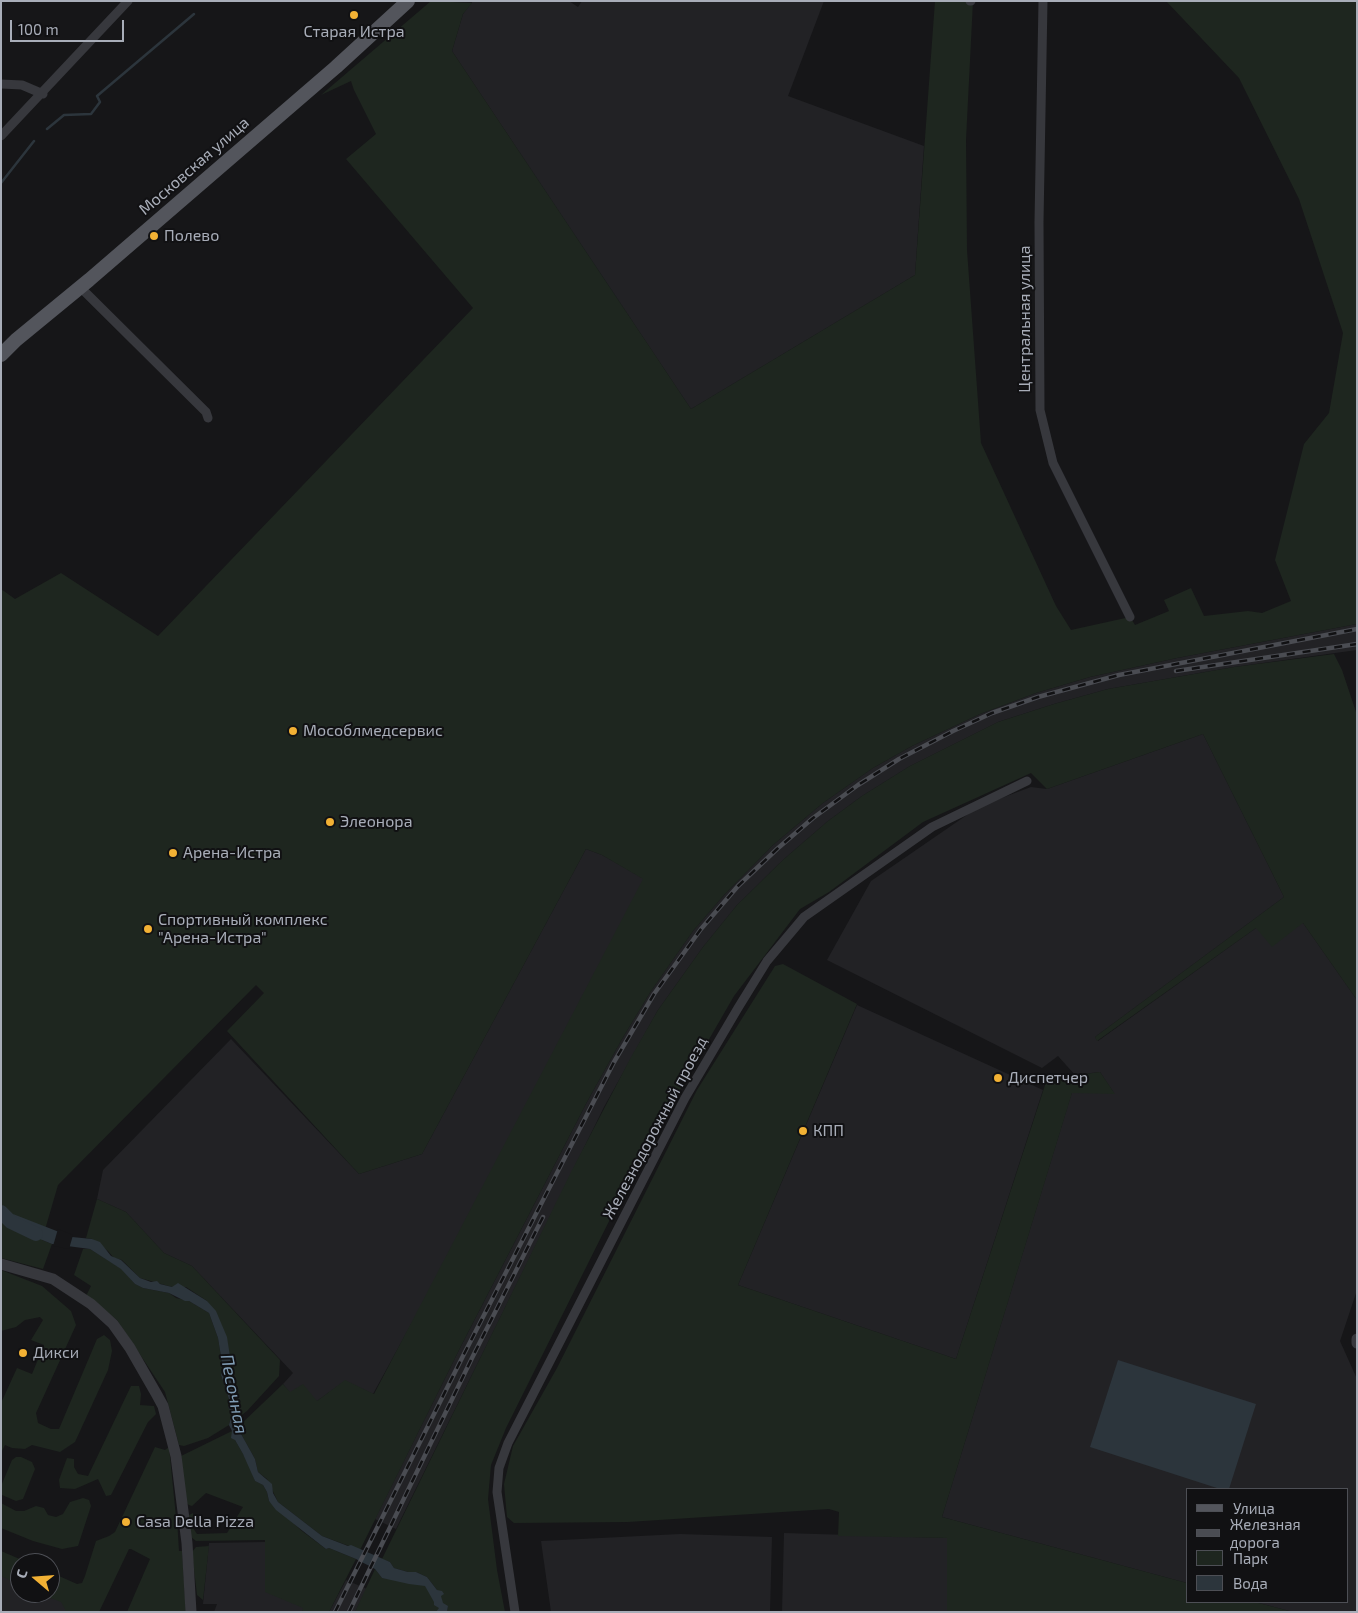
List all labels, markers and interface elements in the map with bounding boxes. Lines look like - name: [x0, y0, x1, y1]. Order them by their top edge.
- marker: Старая Истра: [348, 9, 360, 21]
- scale bar: [12, 10, 126, 42]
- text: 100 m: [18, 20, 59, 38]
- place label: Старая Истра: [303, 22, 405, 42]
- street label: Московская улица: [135, 113, 253, 219]
- place label: Полево: [164, 226, 219, 246]
- marker: Полево: [148, 230, 160, 242]
- street label: Центральная улица: [1015, 245, 1035, 393]
- place label: Мособлмедсервис: [303, 721, 443, 741]
- marker: Мособлмедсервис: [287, 725, 299, 737]
- place label: Элеонора: [340, 812, 412, 832]
- marker: Элеонора: [324, 816, 336, 828]
- place label: Арена-Истра: [183, 843, 281, 863]
- marker: Арена-Истра: [167, 847, 179, 859]
- place label: Спортивный комплекс "Арена-Истра": [158, 910, 328, 948]
- marker: Спортивный комплекс "Арена-Истра": [142, 923, 154, 935]
- street label: Железнодорожный проезд: [599, 1034, 711, 1222]
- place label: Диспетчер: [1008, 1068, 1088, 1088]
- marker: Диспетчер: [992, 1072, 1004, 1084]
- place label: КПП: [813, 1121, 844, 1141]
- marker: КПП: [797, 1125, 809, 1137]
- place label: Дикси: [33, 1343, 79, 1363]
- marker: Дикси: [17, 1347, 29, 1359]
- water label: Песочная: [216, 1352, 252, 1436]
- legend: [1186, 1488, 1348, 1603]
- text: Улица: [1233, 1499, 1275, 1517]
- place label: Casa Della Pizza: [136, 1512, 254, 1532]
- text: Железная дорога: [1230, 1515, 1301, 1551]
- marker: Casa Della Pizza: [120, 1516, 132, 1528]
- text: Парк: [1233, 1549, 1268, 1567]
- north arrow: [10, 1553, 60, 1603]
- text: С: [12, 1567, 31, 1580]
- text: Вода: [1233, 1574, 1268, 1592]

